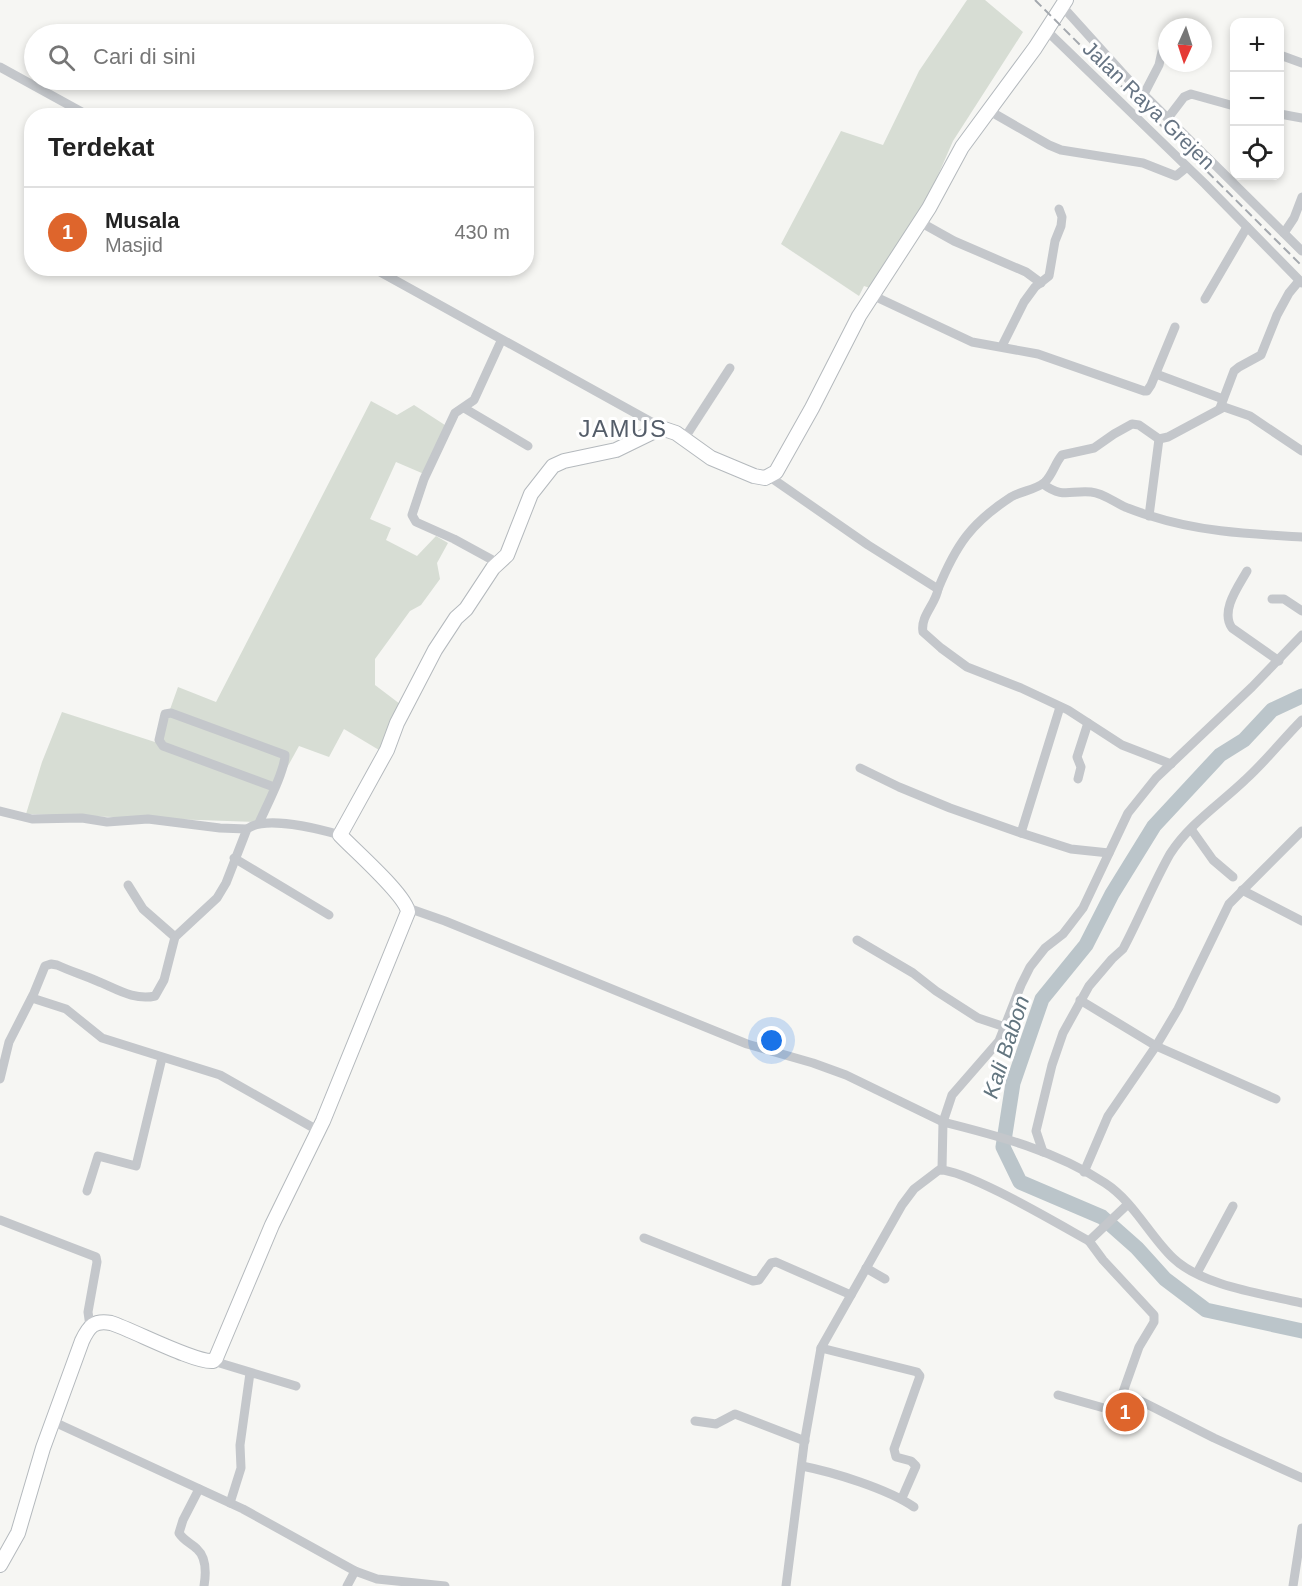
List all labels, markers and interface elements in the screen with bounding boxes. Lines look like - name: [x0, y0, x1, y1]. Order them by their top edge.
- north arrow: [1158, 18, 1212, 72]
- map controls: [1230, 18, 1284, 180]
- button: +: [1230, 18, 1284, 72]
- search box: [24, 24, 534, 90]
- street label: Jalan Raya Grejen: [1078, 36, 1220, 174]
- icon: search: [45, 41, 78, 74]
- text: Cari di sini: [93, 44, 196, 69]
- button: −: [1230, 72, 1284, 126]
- button: locate: [1230, 126, 1284, 180]
- text: Terdekat: [48, 132, 154, 162]
- text: Musala: [105, 208, 180, 233]
- text: 1: [62, 221, 73, 243]
- text: 430 m: [454, 221, 510, 243]
- text: Masjid: [105, 234, 163, 256]
- district label: JAMUS: [579, 415, 667, 442]
- water label: Kali Babon: [978, 993, 1034, 1101]
- your location: [757, 1026, 786, 1055]
- pin: 1: [1106, 1390, 1144, 1434]

